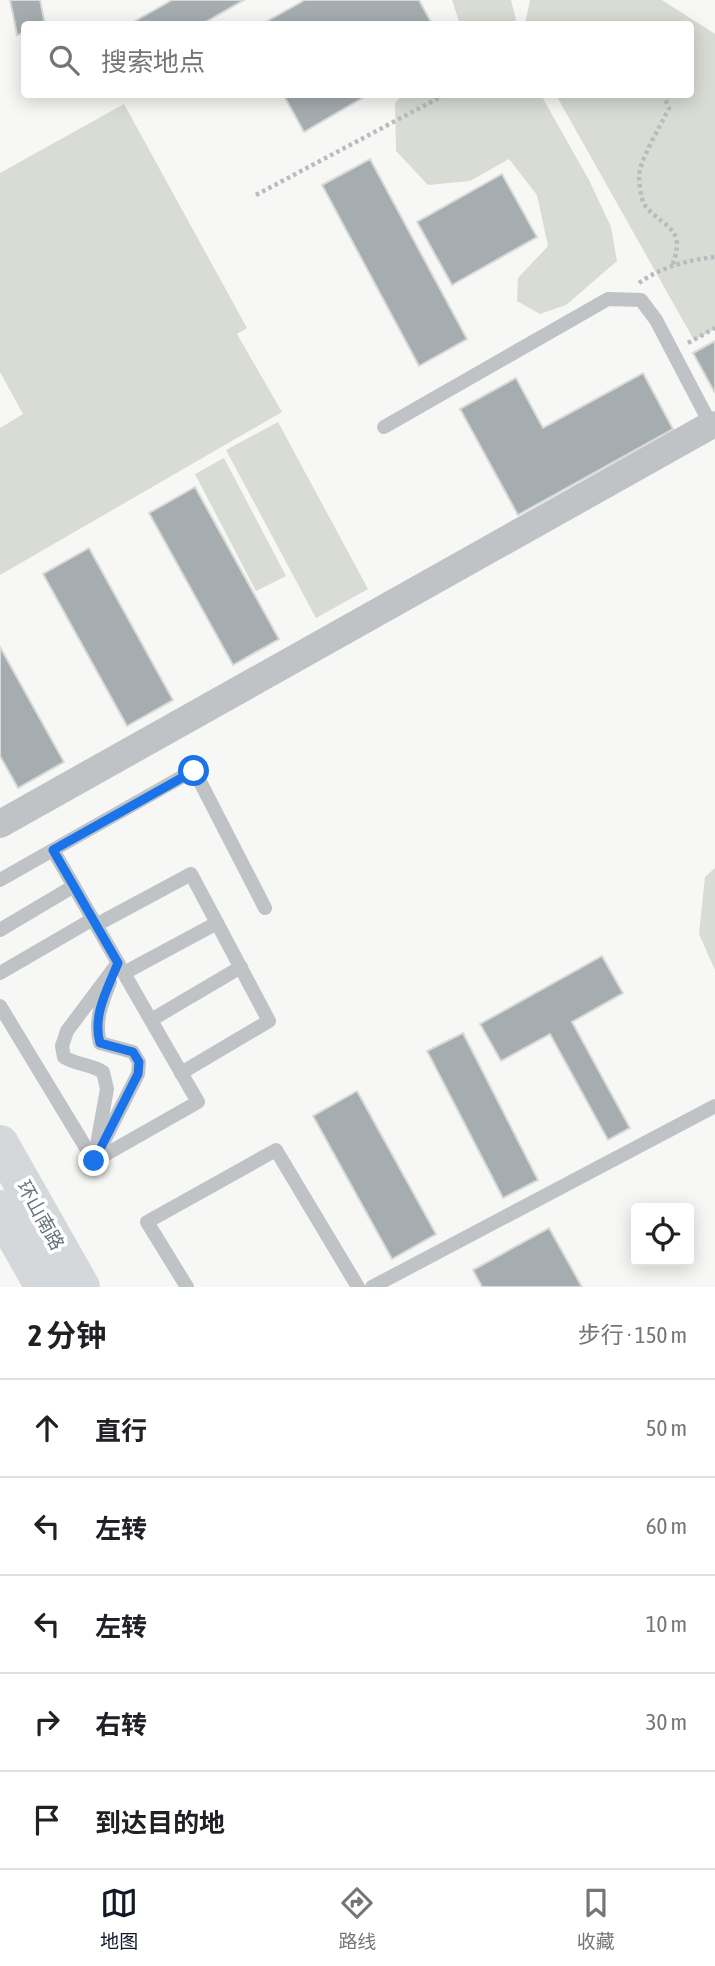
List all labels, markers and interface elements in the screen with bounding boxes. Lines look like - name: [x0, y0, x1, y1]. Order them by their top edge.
- search box: [21, 21, 694, 98]
- icon: search: [45, 41, 83, 79]
- text: 搜索地点: [101, 47, 205, 77]
- route start: [178, 755, 209, 786]
- route end: [78, 1145, 109, 1176]
- street label: 环山南路: [13, 1176, 69, 1254]
- map controls: [631, 1203, 694, 1266]
- button: locate: [631, 1203, 694, 1266]
- text: 2 分钟: [28, 1318, 106, 1352]
- text: 步行 · 150 m: [578, 1322, 687, 1348]
- icon: ahead: [28, 1409, 66, 1447]
- text: 50 m: [646, 1415, 687, 1441]
- text: 直行: [95, 1416, 147, 1446]
- icon: left: [28, 1507, 66, 1545]
- text: 60 m: [646, 1513, 687, 1539]
- text: 左转: [95, 1514, 147, 1544]
- icon: left: [28, 1605, 66, 1643]
- text: 10 m: [646, 1611, 687, 1637]
- text: 左转: [95, 1612, 147, 1642]
- icon: right: [28, 1703, 66, 1741]
- text: 30 m: [646, 1709, 687, 1735]
- text: 右转: [95, 1710, 147, 1740]
- icon: arrive: [28, 1801, 66, 1839]
- text: 到达目的地: [95, 1808, 225, 1838]
- tab: 地图: [100, 1884, 138, 1953]
- tab: 路线: [338, 1884, 377, 1953]
- tab: 收藏: [577, 1884, 615, 1953]

